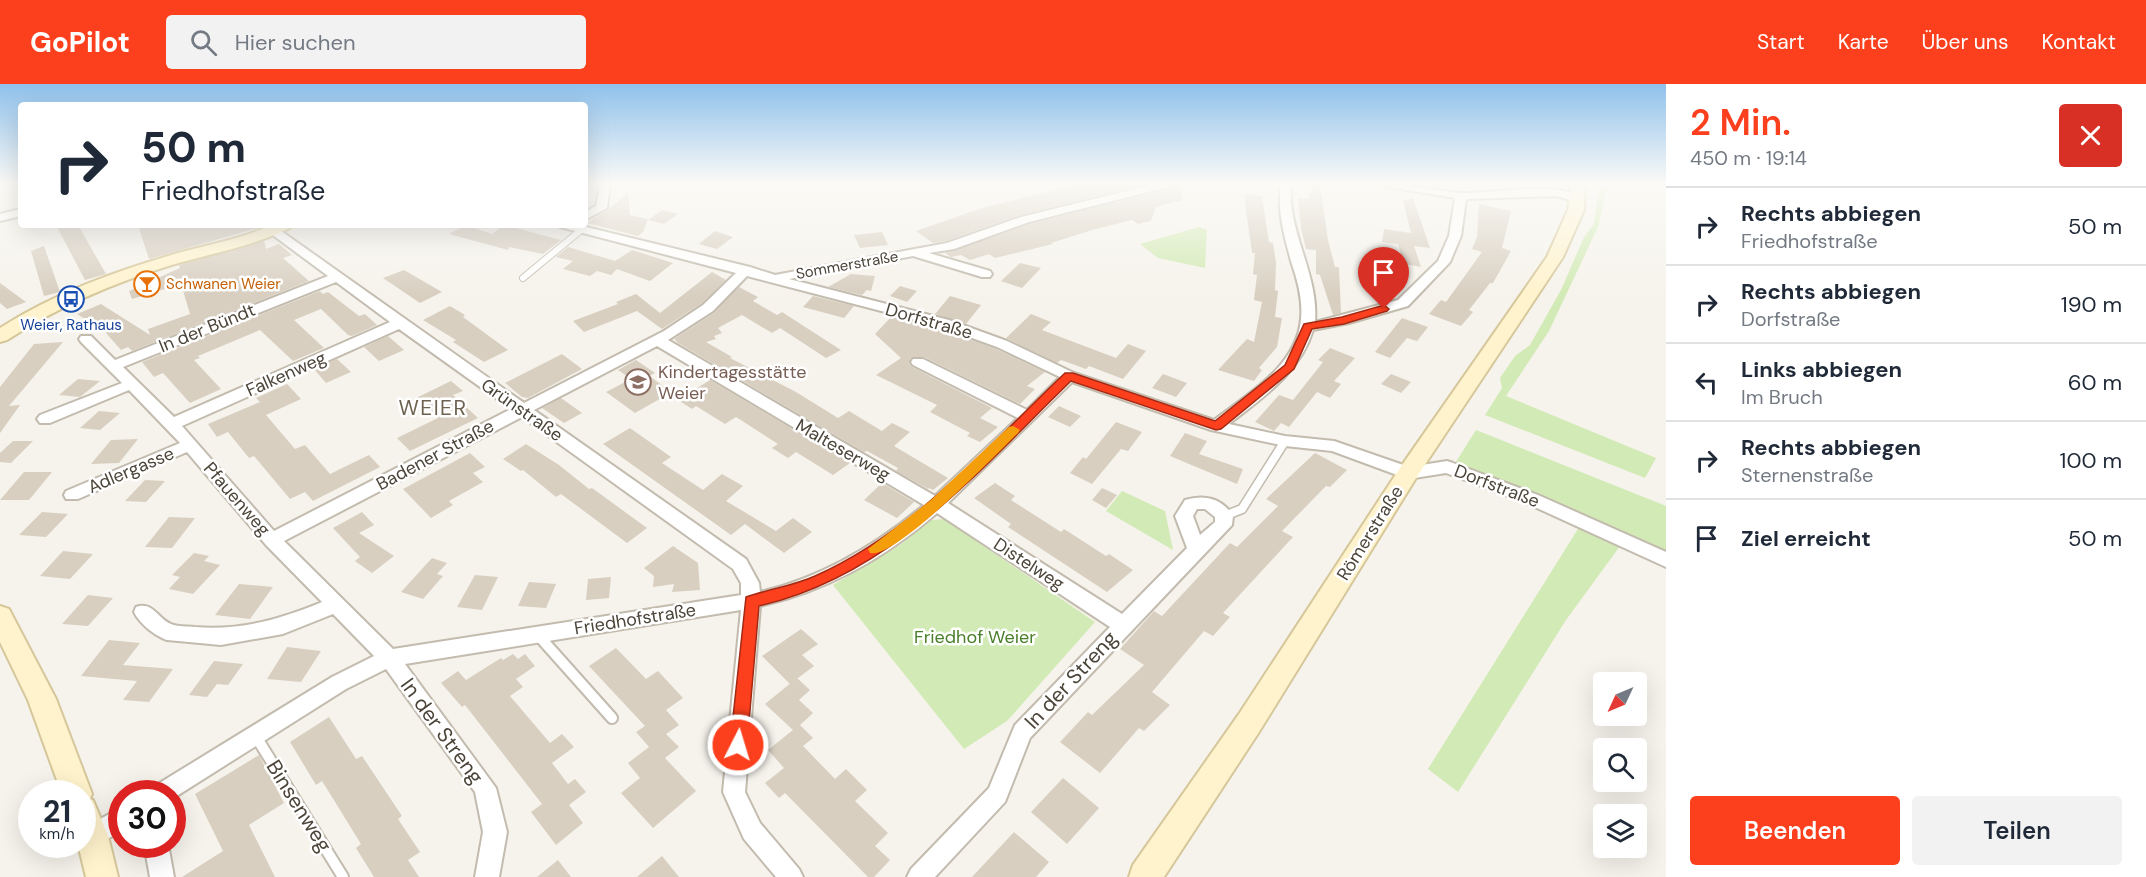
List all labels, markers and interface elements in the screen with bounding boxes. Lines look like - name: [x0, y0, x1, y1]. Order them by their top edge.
- search box: [166, 15, 586, 69]
- text: GoPilot: [30, 24, 130, 61]
- icon: search: [187, 26, 220, 59]
- text: Hier suchen: [235, 28, 356, 57]
- text: Start: [1757, 28, 1805, 56]
- text: Karte: [1838, 28, 1889, 56]
- text: Über uns: [1922, 28, 2008, 56]
- text: Kontakt: [2041, 28, 2116, 56]
- text: 2 Min.: [1690, 99, 1791, 146]
- button: close: [2059, 104, 2122, 167]
- text: 50 m: [141, 120, 246, 175]
- icon: right: [42, 126, 120, 204]
- text: 450 m · 19:14: [1690, 145, 1807, 171]
- text: Friedhofstraße: [141, 173, 325, 208]
- text: Rechts abbiegen: [1741, 199, 1921, 228]
- icon: right: [1690, 210, 1723, 243]
- text: 50 m: [2068, 212, 2122, 241]
- text: Friedhofstraße: [1741, 228, 1878, 254]
- street label: Sommerstraße: [794, 246, 900, 284]
- pin: [1358, 247, 1409, 309]
- icon: arrive: [1367, 256, 1400, 289]
- bar icon: Schwanen Weier: [132, 269, 162, 299]
- place label: Schwanen Weier: [166, 274, 281, 294]
- text: Rechts abbiegen: [1741, 277, 1921, 306]
- bus stop icon: Weier, Rathaus: [56, 284, 86, 314]
- icon: right: [1690, 288, 1723, 321]
- text: 190 m: [2061, 290, 2122, 319]
- street label: Dorfstraße: [883, 297, 975, 345]
- street label: In der Bündt: [155, 298, 259, 358]
- text: Dorfstraße: [1741, 306, 1840, 332]
- place label: Weier, Rathaus: [20, 315, 122, 335]
- street label: Falkenweg: [242, 346, 330, 402]
- text: Links abbiegen: [1741, 355, 1902, 384]
- place label: Kindertagesstätte Weier: [658, 360, 806, 405]
- icon: left: [1690, 366, 1723, 399]
- school or university icon: Kindertagesstätte Weier: [623, 367, 653, 397]
- text: 60 m: [2068, 368, 2122, 397]
- street label: Grünstraße: [476, 373, 568, 447]
- text: Im Bruch: [1741, 384, 1823, 410]
- district label: WEIER: [399, 394, 467, 422]
- street label: Malteserweg: [791, 413, 895, 487]
- street label: Badener Straße: [372, 414, 498, 496]
- text: Rechts abbiegen: [1741, 433, 1921, 462]
- street label: Adlergasse: [84, 441, 178, 499]
- icon: right: [1690, 444, 1723, 477]
- text: 100 m: [2060, 446, 2122, 475]
- street label: Pfauenweg: [198, 457, 276, 541]
- street label: Dorfstraße: [1451, 459, 1543, 513]
- text: Sternenstraße: [1741, 462, 1873, 488]
- street label: Römerstraße: [1331, 481, 1409, 585]
- icon: arrive: [1690, 522, 1723, 555]
- text: Ziel erreicht: [1741, 524, 1871, 553]
- text: 50 m: [2068, 524, 2122, 553]
- street label: Distelweg: [989, 532, 1069, 596]
- street label: Friedhofstraße: [572, 598, 698, 640]
- park label: Friedhof Weier: [914, 625, 1036, 649]
- street label: In der Streng: [1018, 625, 1124, 735]
- street label: In der Streng: [394, 672, 490, 790]
- north arrow: [1593, 672, 1647, 726]
- map controls: [1593, 672, 1647, 858]
- position arrow: [706, 713, 770, 777]
- button: search: [1593, 738, 1647, 792]
- street label: Binsenweg: [260, 755, 338, 858]
- speed limit sign: 30: [108, 780, 186, 858]
- text: 21: [43, 792, 71, 831]
- button: Beenden: [1690, 796, 1900, 865]
- button: Teilen: [1912, 796, 2122, 865]
- button: layers: [1593, 804, 1647, 858]
- text: km/h: [39, 824, 75, 844]

